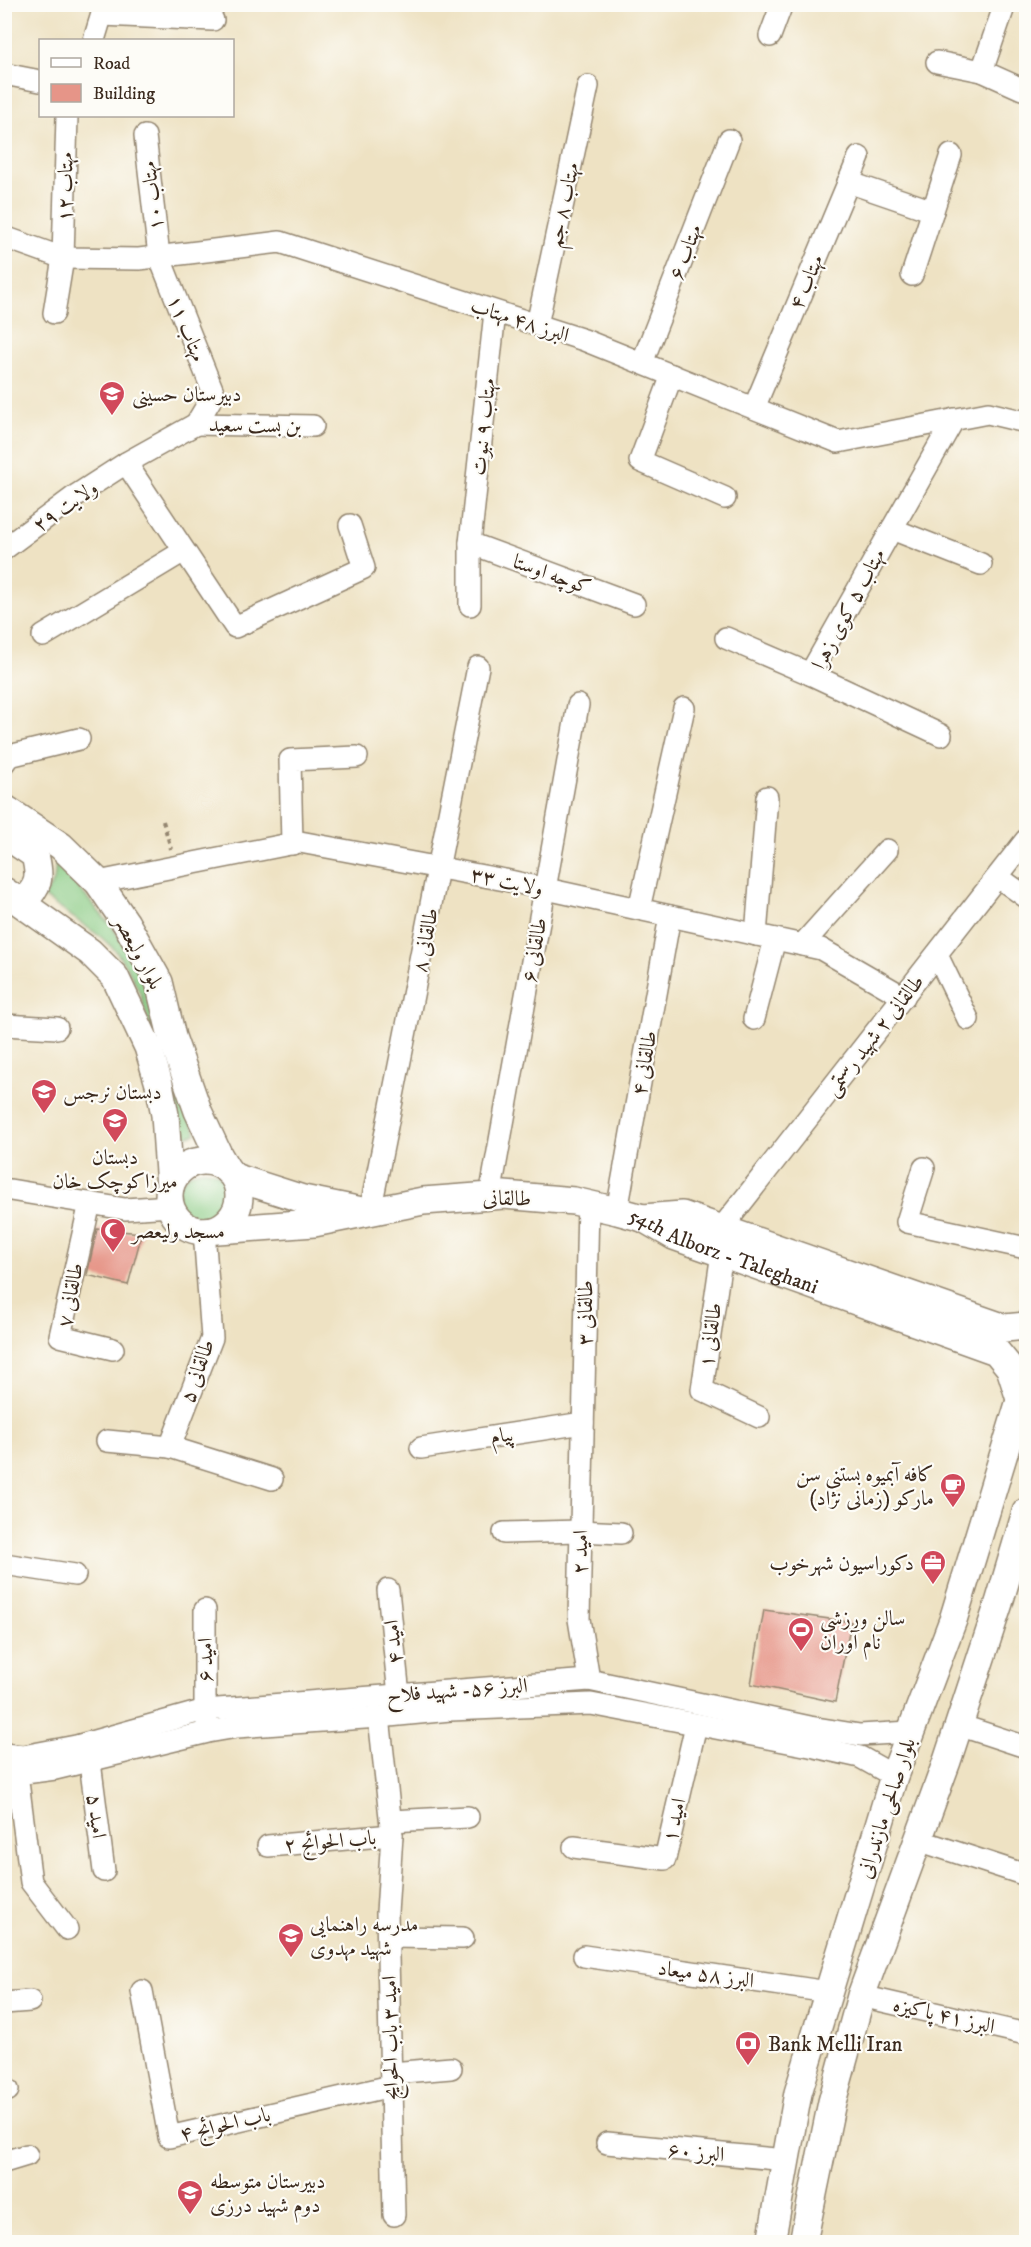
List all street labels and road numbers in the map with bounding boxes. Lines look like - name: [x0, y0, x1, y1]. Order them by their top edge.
- street label: مهتاب ۱۲: [52, 152, 80, 222]
- street label: مهتاب ۱۰: [136, 160, 170, 232]
- street label: مهتاب ۸ جم: [542, 160, 592, 251]
- street label: مهتاب ۶: [664, 221, 708, 284]
- street label: مهتاب ۴: [784, 251, 830, 314]
- street label: مهتاب ۱۱: [161, 291, 211, 365]
- street label: البرز ۴۸ مهتاب: [467, 293, 572, 349]
- street label: مهتاب ۹ نبوت: [466, 377, 502, 477]
- street label: بن بست سعید: [208, 412, 302, 440]
- street label: ولایت ٢٩: [28, 475, 103, 539]
- street label: مهتاب ۵ کوی زهرا: [806, 545, 892, 674]
- street label: کوچه اوستا: [509, 549, 594, 601]
- street label: ولایت ٣۳: [468, 862, 545, 902]
- street label: طالقانی ۸: [407, 906, 445, 975]
- street label: بلوار ولیعصر: [107, 909, 169, 994]
- street label: طالقانی ۶: [517, 916, 553, 985]
- street label: طالقانی ۲ شهید رستمی: [819, 970, 930, 1102]
- street label: طالقانی ۴: [627, 1029, 663, 1098]
- street label: طالقانی: [482, 1186, 531, 1212]
- street label: 54th Alborz - Taleghani: [626, 1203, 821, 1300]
- street label: طالقانی ۷: [52, 1261, 90, 1330]
- street label: طالقانی ۳: [572, 1280, 600, 1346]
- street label: طالقانی ۱: [694, 1301, 728, 1369]
- street label: طالقانی ۵: [175, 1336, 221, 1406]
- street label: پیام: [488, 1421, 517, 1455]
- street label: امید ۲: [568, 1530, 594, 1575]
- street label: امید ۴: [379, 1618, 409, 1665]
- street label: امید ۶: [193, 1638, 219, 1682]
- street label: البرز ۵۶- شهید فلاح: [386, 1673, 529, 1714]
- street label: بلوار صالحی مازندرانی: [852, 1735, 922, 1882]
- street label: امید ۵: [80, 1792, 112, 1840]
- street label: امید ۱: [657, 1796, 693, 1845]
- street label: باب الحوائج ۲: [283, 1824, 378, 1863]
- street label: البرز ۵۸ میعاد: [656, 1955, 756, 1995]
- street label: امید ۳ باب الحوایج: [377, 1975, 409, 2101]
- street label: البرز ۴۱ پاکیزه: [890, 1992, 997, 2041]
- street label: باب الحوائج ۴: [177, 2101, 274, 2152]
- street label: البرز ۶۰: [666, 2138, 726, 2168]

